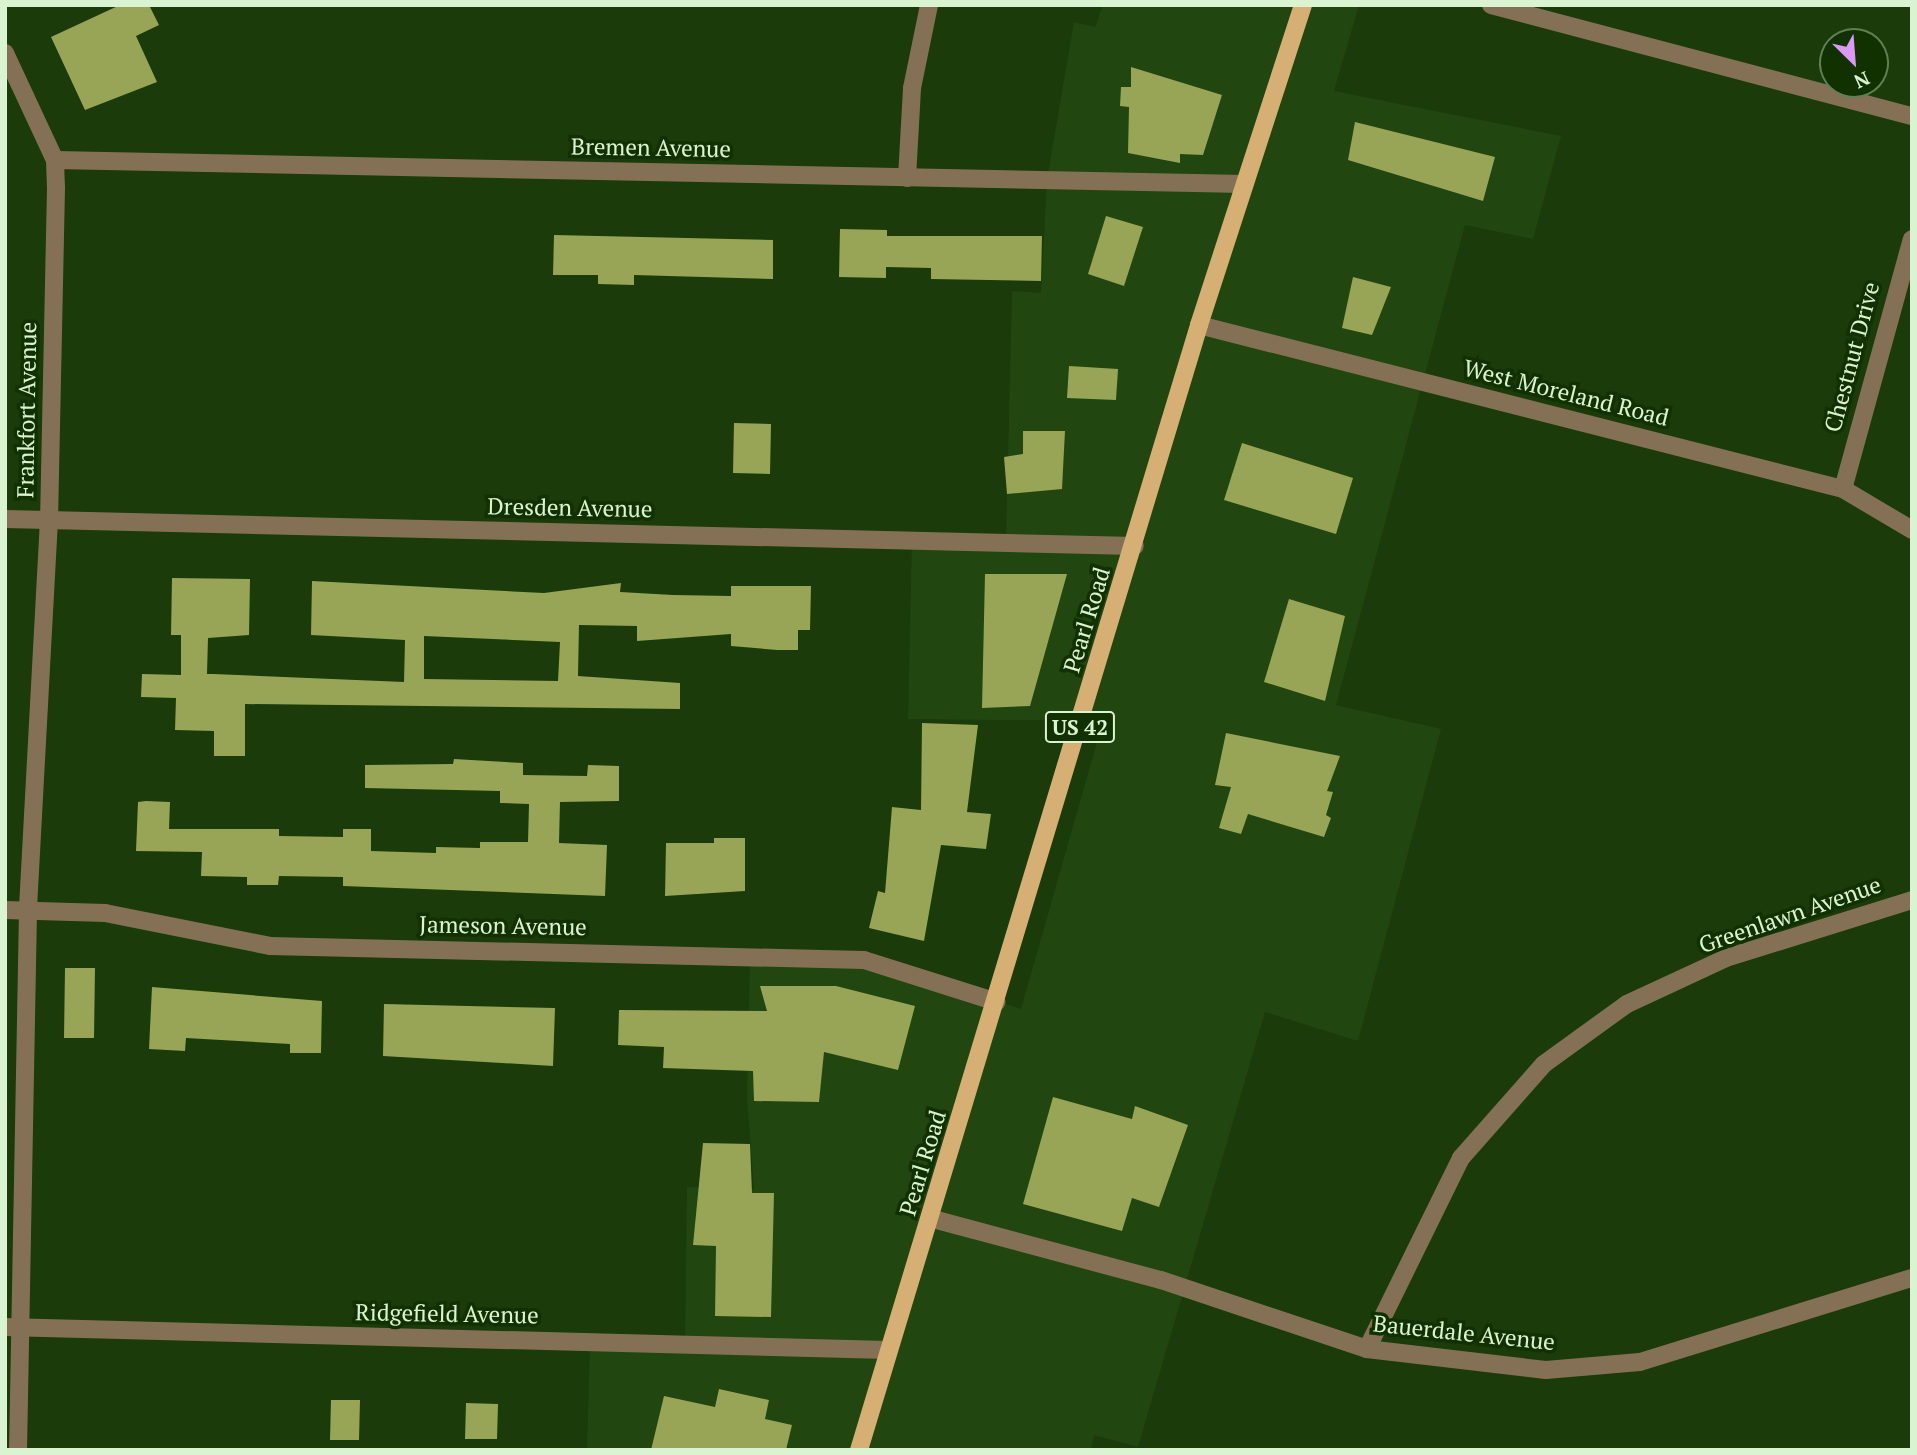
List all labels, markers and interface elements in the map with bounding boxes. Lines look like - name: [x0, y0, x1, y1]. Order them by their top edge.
- north arrow: [1819, 28, 1889, 98]
- text: N: [1850, 66, 1874, 95]
- street label: Bremen Avenue: [571, 133, 731, 163]
- street label: Chestnut Drive: [1819, 279, 1885, 435]
- street label: Frankfort Avenue: [12, 321, 42, 499]
- street label: West Moreland Road: [1461, 354, 1671, 432]
- street label: Dresden Avenue: [487, 493, 653, 523]
- street label: Pearl Road: [1058, 564, 1116, 676]
- road number: US 42: [1043, 710, 1117, 744]
- street label: Greenlawn Avenue: [1695, 871, 1885, 959]
- street label: Jameson Avenue: [419, 911, 587, 941]
- street label: Pearl Road: [894, 1107, 952, 1219]
- street label: Ridgefield Avenue: [355, 1299, 539, 1329]
- street label: Bauerdale Avenue: [1371, 1310, 1557, 1356]

